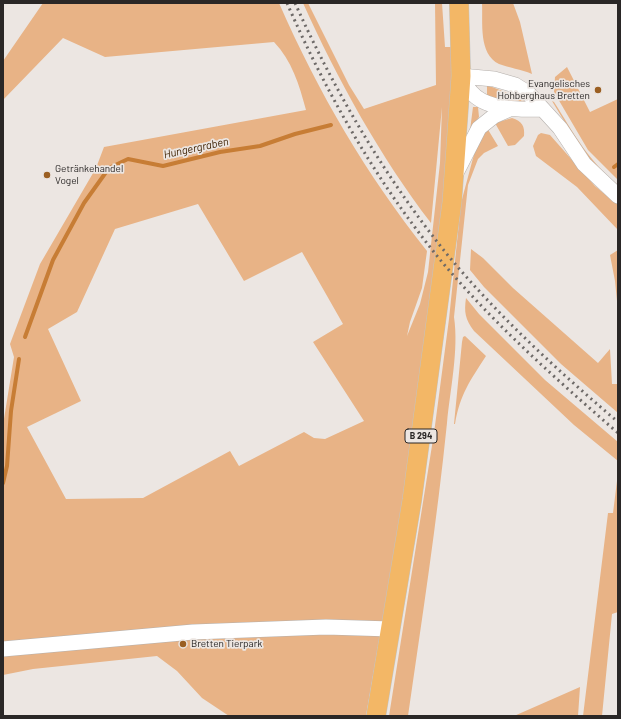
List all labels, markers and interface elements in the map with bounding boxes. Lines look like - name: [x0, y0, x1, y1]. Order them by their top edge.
- place label: Evangelisches Hohberghaus Bretten: [497, 78, 590, 102]
- marker: Evangelisches Hohberghaus Bretten: [593, 85, 603, 95]
- water label: Hungergraben: [162, 135, 230, 161]
- place label: Getränkehandel Vogel: [55, 163, 123, 186]
- marker: Getränkehandel Vogel: [42, 170, 52, 180]
- road number: B 294: [405, 429, 437, 443]
- place label: Bretten Tierpark: [191, 638, 262, 650]
- marker: Bretten Tierpark: [178, 639, 188, 649]

